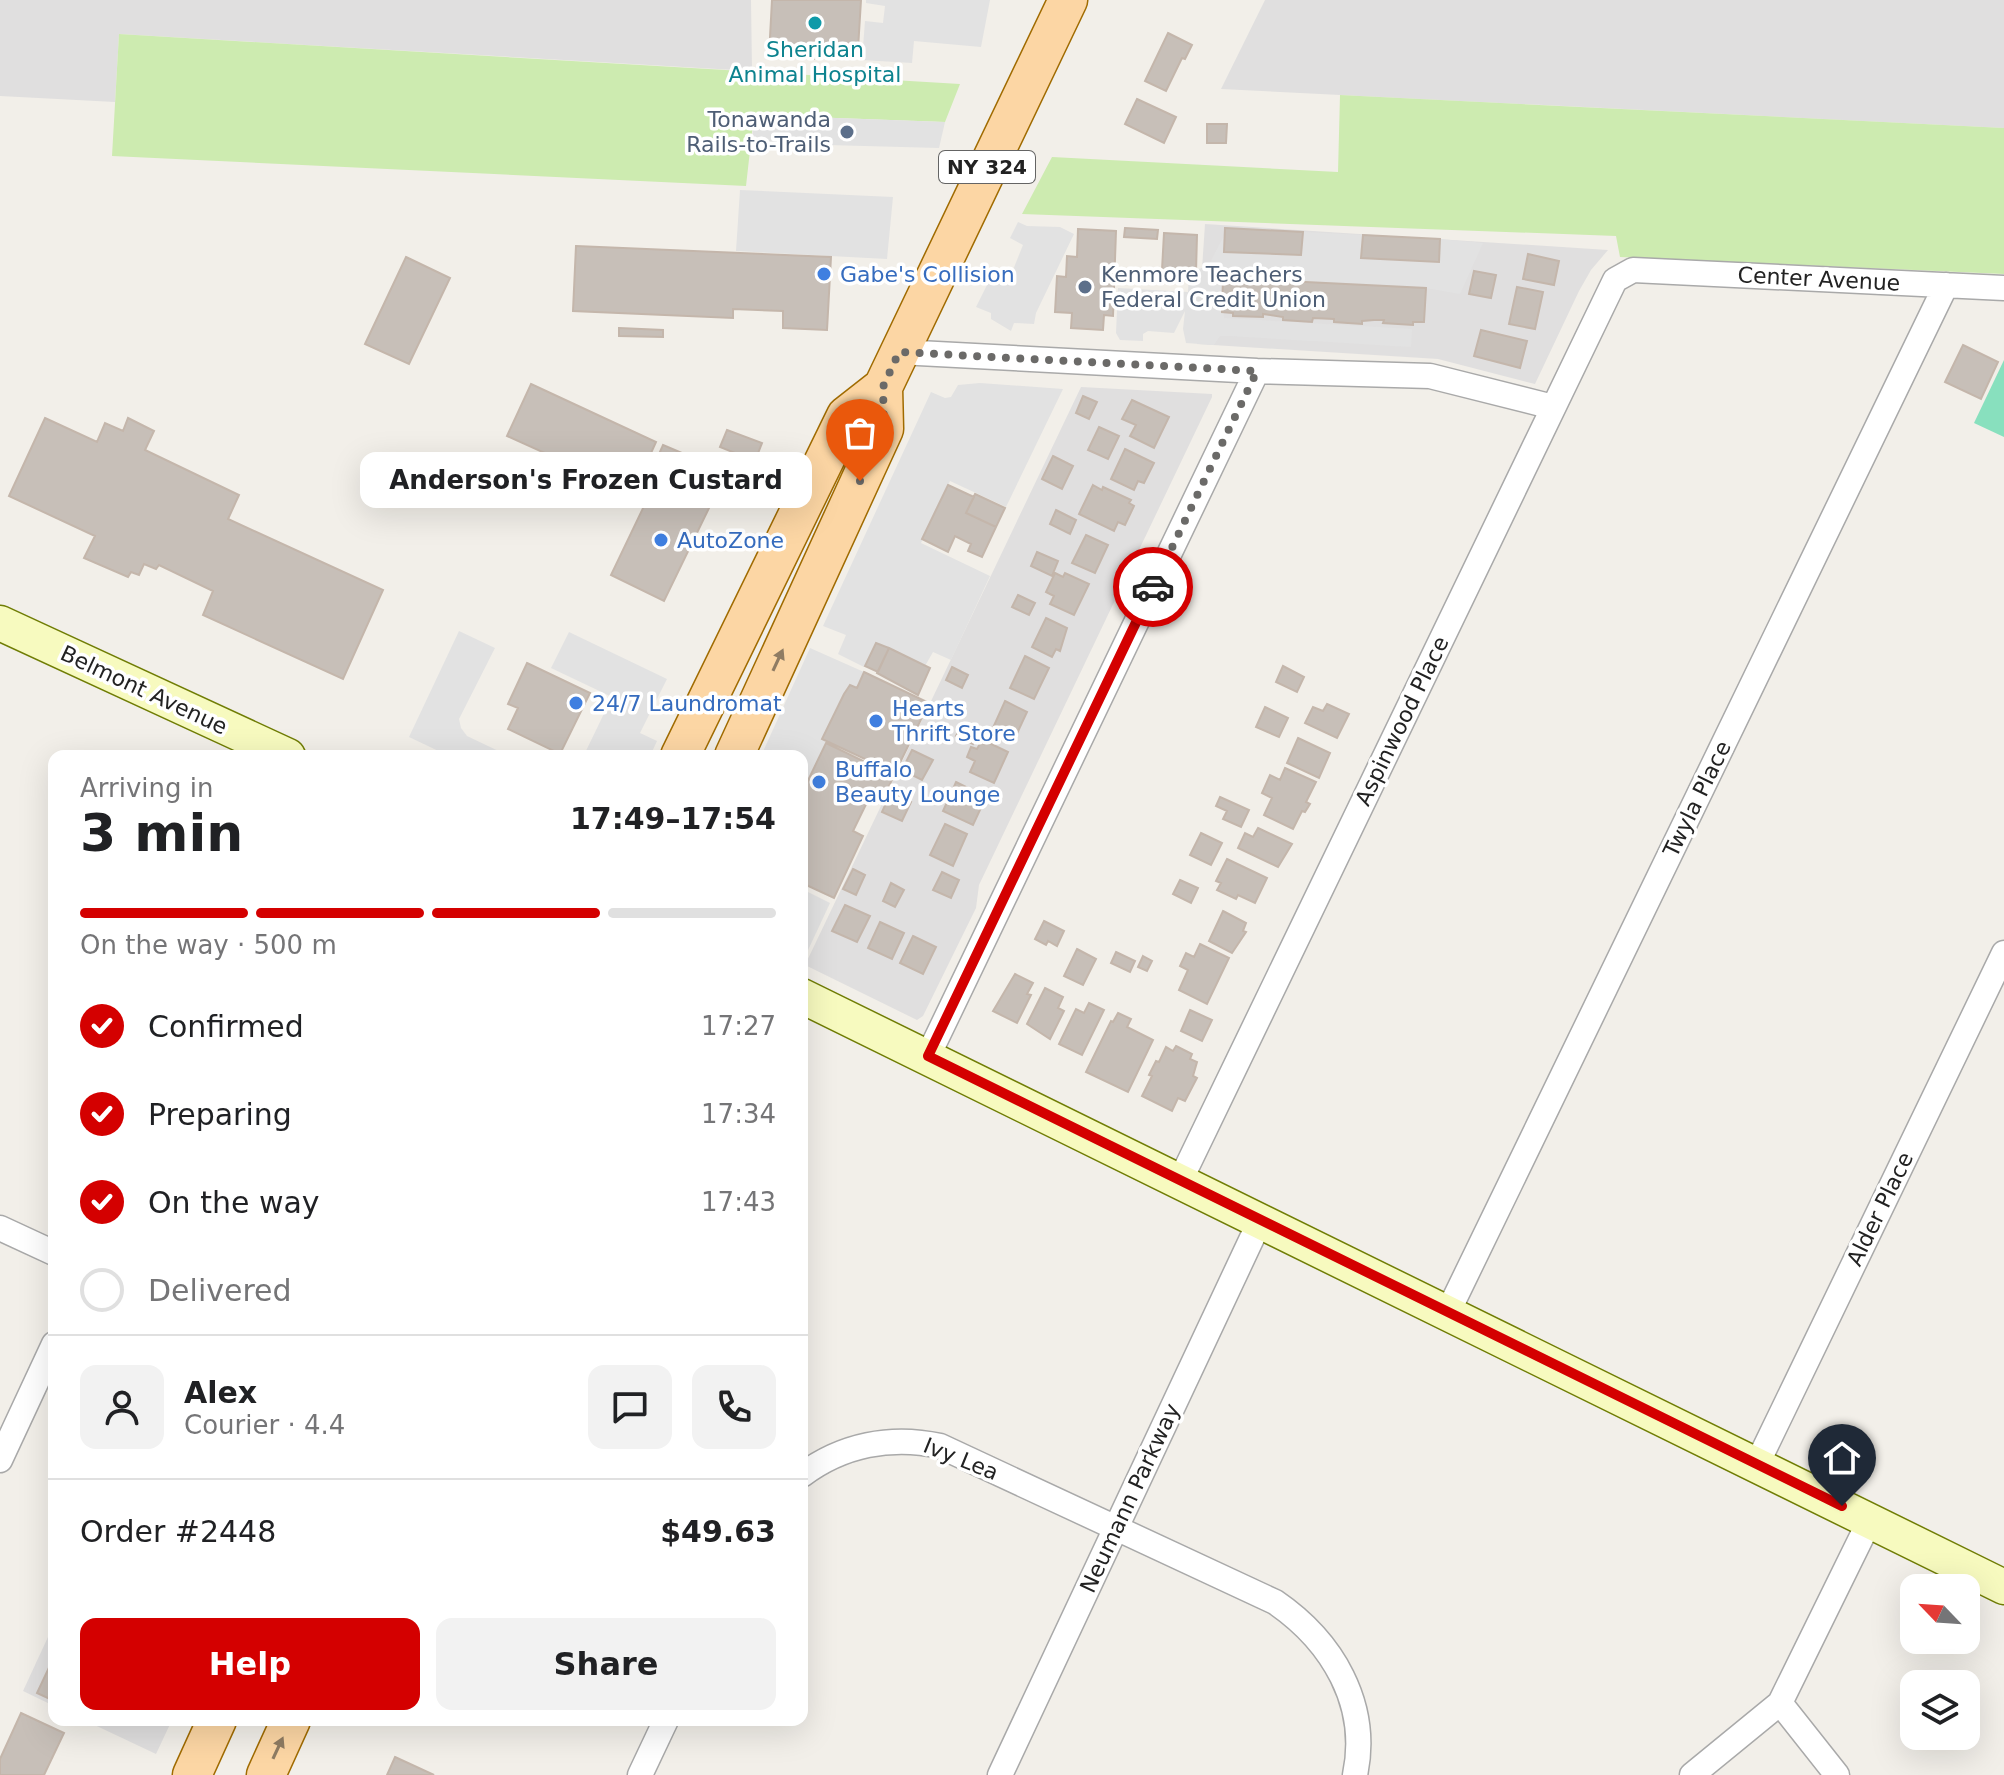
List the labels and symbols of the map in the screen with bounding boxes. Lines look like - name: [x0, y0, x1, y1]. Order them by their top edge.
- marker: Sheridan Animal Hospital: [806, 14, 824, 32]
- place label: Sheridan Animal Hospital: [729, 37, 901, 87]
- place label: Tonawanda Rails-to-Trails: [686, 107, 831, 157]
- marker: Tonawanda Rails-to-Trails: [838, 123, 856, 141]
- road number: NY 324: [939, 151, 1035, 183]
- place label: Gabe's Collision: [840, 262, 1015, 287]
- place label: Kenmore Teachers Federal Credit Union: [1101, 262, 1326, 312]
- street label: Center Avenue: [1737, 262, 1901, 296]
- marker: Gabe's Collision: [815, 265, 833, 283]
- marker: Kenmore Teachers Federal Credit Union: [1076, 278, 1094, 296]
- pin: [826, 399, 894, 481]
- callout: Anderson's Frozen Custard: [360, 453, 812, 509]
- place label: AutoZone: [677, 528, 784, 553]
- marker: AutoZone: [652, 531, 670, 549]
- courier: [1113, 547, 1193, 627]
- street label: Aspinwood Place: [1350, 632, 1454, 810]
- street label: Belmont Avenue: [57, 640, 231, 740]
- one-way arrow: [771, 648, 785, 671]
- place label: 24/7 Laundromat: [592, 691, 782, 716]
- marker: 24/7 Laundromat: [567, 694, 585, 712]
- place label: Hearts Thrift Store: [891, 696, 1016, 746]
- marker: Hearts Thrift Store: [867, 712, 885, 730]
- street label: Twyla Place: [1658, 737, 1736, 862]
- place label: Buffalo Beauty Lounge: [835, 757, 1000, 807]
- marker: Buffalo Beauty Lounge: [810, 773, 828, 791]
- street label: Alder Place: [1842, 1148, 1918, 1270]
- street label: Neumann Parkway: [1075, 1399, 1185, 1597]
- pin: [1808, 1424, 1876, 1506]
- street label: Ivy Lea: [920, 1433, 1002, 1485]
- north arrow: [1900, 1574, 1980, 1654]
- one-way arrow: [272, 1736, 285, 1759]

